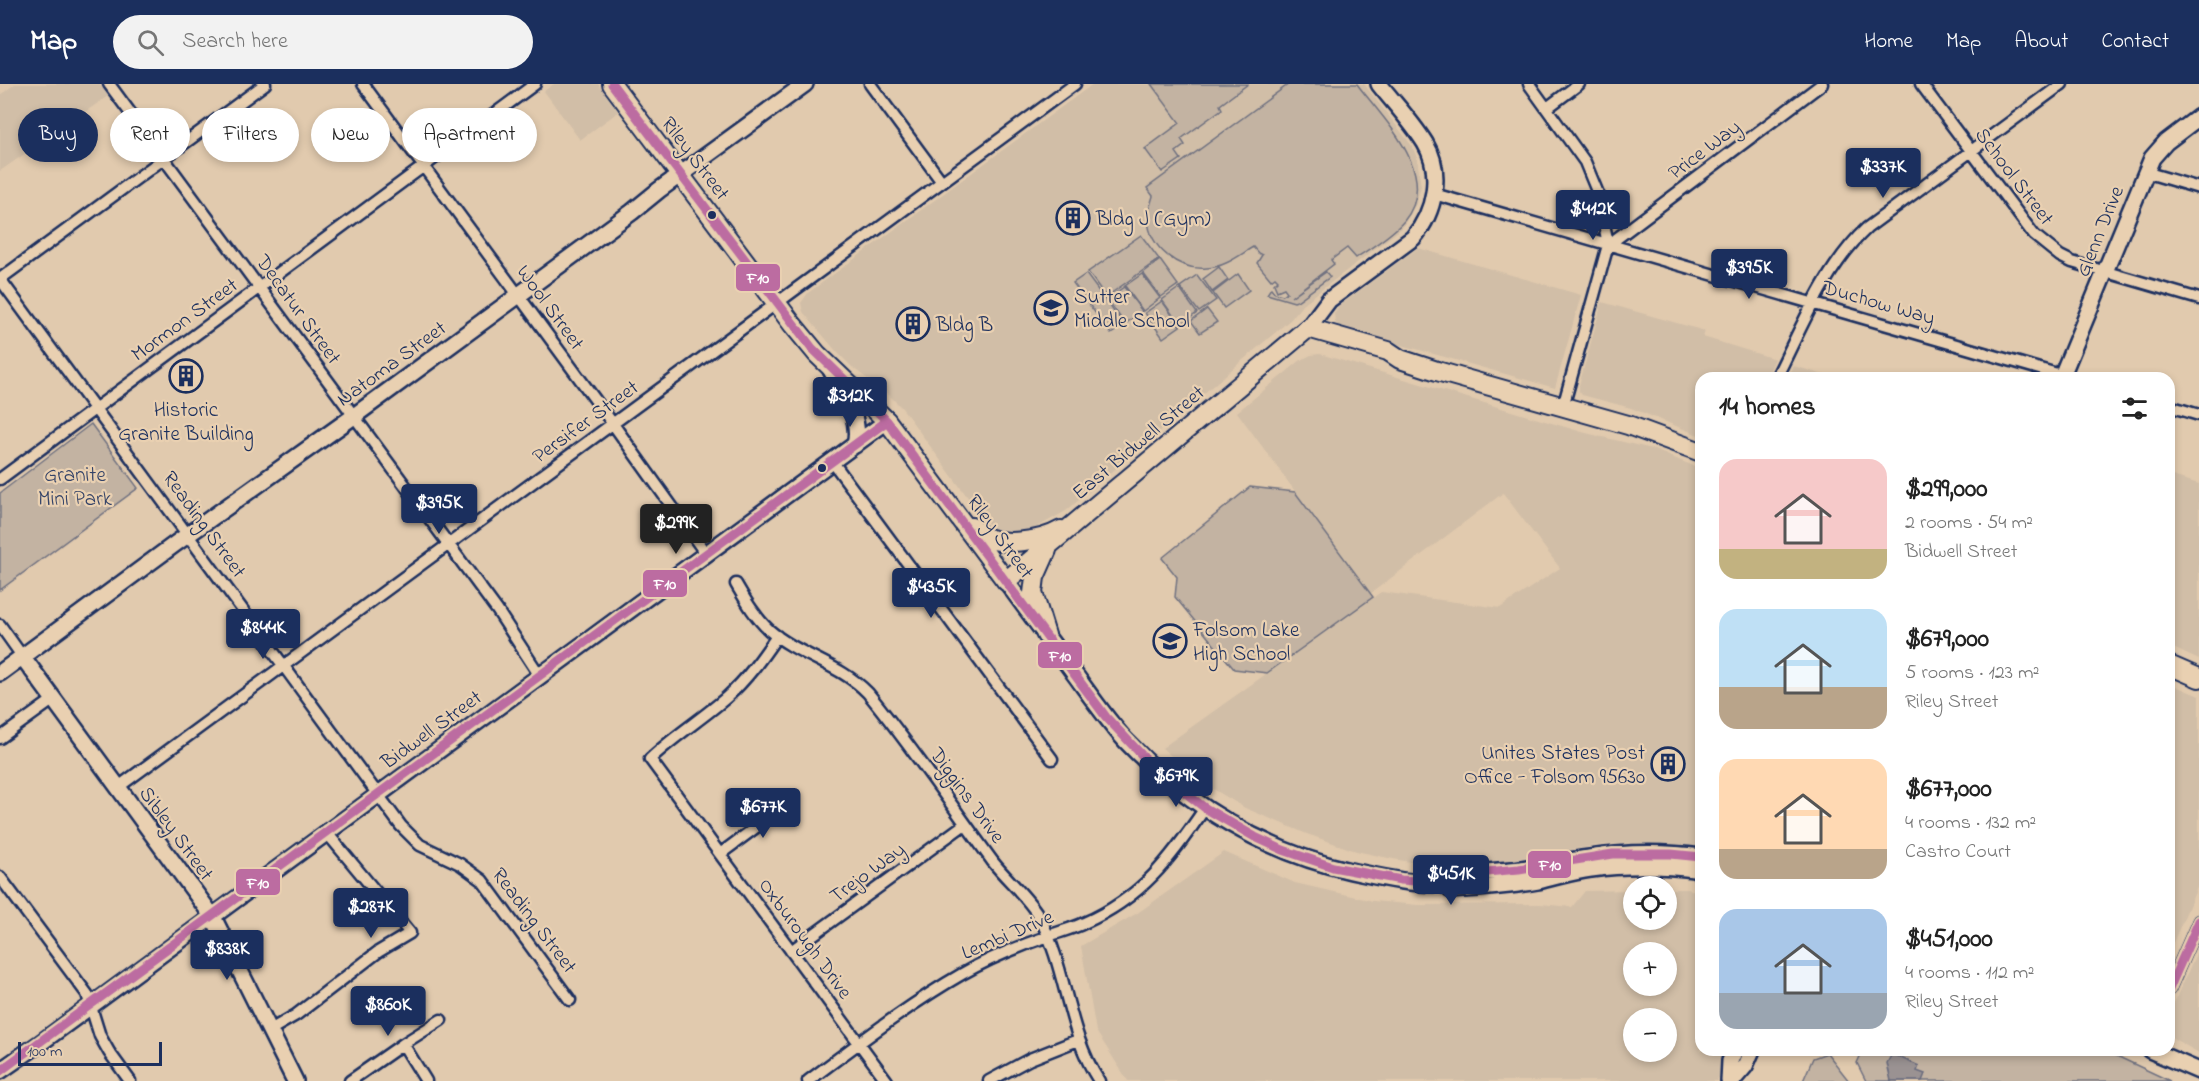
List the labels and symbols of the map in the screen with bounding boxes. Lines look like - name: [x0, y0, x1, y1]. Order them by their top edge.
- street label: Riley Street: [651, 111, 736, 209]
- street label: Price Way: [1662, 113, 1749, 190]
- street label: School Street: [1967, 122, 2060, 232]
- pin: $337K: [1841, 148, 1925, 199]
- street label: Glenn Drive: [2069, 181, 2133, 282]
- pin: $412K: [1551, 190, 1635, 241]
- building icon: Bldg J (Gym): [1055, 200, 1091, 236]
- place label: Bldg J (Gym): [1095, 205, 1211, 237]
- unlabelled marker: [706, 209, 718, 221]
- street label: Decatur Street: [247, 248, 347, 371]
- pin: $395K: [1707, 249, 1791, 300]
- street label: Wool Street: [508, 259, 591, 357]
- line badge: F10: [735, 263, 781, 292]
- text: F10: [746, 267, 769, 291]
- street label: Mormon Street: [125, 271, 245, 370]
- street label: Duchow Way: [1817, 273, 1938, 336]
- place label: Sutter Middle School: [1074, 283, 1190, 337]
- school or university icon: Sutter Middle School: [1033, 290, 1069, 326]
- building icon: Bldg B: [895, 306, 931, 342]
- place label: Bldg B: [935, 311, 993, 343]
- street label: Natoma Street: [331, 314, 453, 415]
- building icon: Historic Granite Building: [168, 358, 204, 394]
- street label: Persifer Street: [527, 374, 646, 472]
- pin: $312K: [808, 377, 892, 428]
- street label: East Bidwell Street: [1066, 379, 1212, 508]
- place label: Historic Granite Building: [118, 396, 254, 452]
- park label: Granite Mini Park: [38, 461, 113, 515]
- unlabelled marker: [816, 462, 828, 474]
- street label: Reading Street: [153, 465, 253, 586]
- pin: $395K: [397, 484, 481, 535]
- street label: Riley Street: [957, 489, 1040, 587]
- pin: $299K: [634, 504, 718, 555]
- pin: $435K: [889, 568, 973, 619]
- line badge: F10: [642, 569, 688, 598]
- text: F10: [653, 573, 676, 597]
- pin: $844K: [221, 609, 305, 660]
- place label: Folsom Lake High School: [1192, 616, 1300, 672]
- school or university icon: Folsom Lake High School: [1152, 623, 1188, 659]
- line badge: F10: [1037, 641, 1083, 669]
- text: F10: [1048, 645, 1071, 669]
- street label: Bidwell Street: [375, 684, 489, 778]
- place label: Unites States Post Office - Folsom 95630: [1464, 739, 1645, 793]
- street label: Diggins Drive: [919, 741, 1012, 852]
- building icon: Unites States Post Office - Folsom 95630: [1650, 746, 1686, 782]
- pin: $679K: [1134, 757, 1218, 808]
- street label: Sibley Street: [129, 781, 220, 889]
- pin: $677K: [721, 788, 805, 839]
- street label: Trejo Way: [824, 836, 914, 913]
- line badge: F10: [1527, 850, 1572, 879]
- text: F10: [1538, 854, 1561, 878]
- pin: $451K: [1409, 855, 1493, 906]
- street label: Reading Street: [482, 862, 583, 982]
- line badge: F10: [235, 868, 281, 896]
- text: F10: [246, 872, 269, 896]
- street label: Oxburough Drive: [749, 872, 859, 1008]
- pin: $287K: [329, 888, 413, 939]
- street label: Lembi Drive: [957, 903, 1059, 969]
- pin: $838K: [185, 930, 269, 981]
- pin: $860K: [346, 986, 430, 1037]
- scale bar: [18, 1039, 162, 1066]

